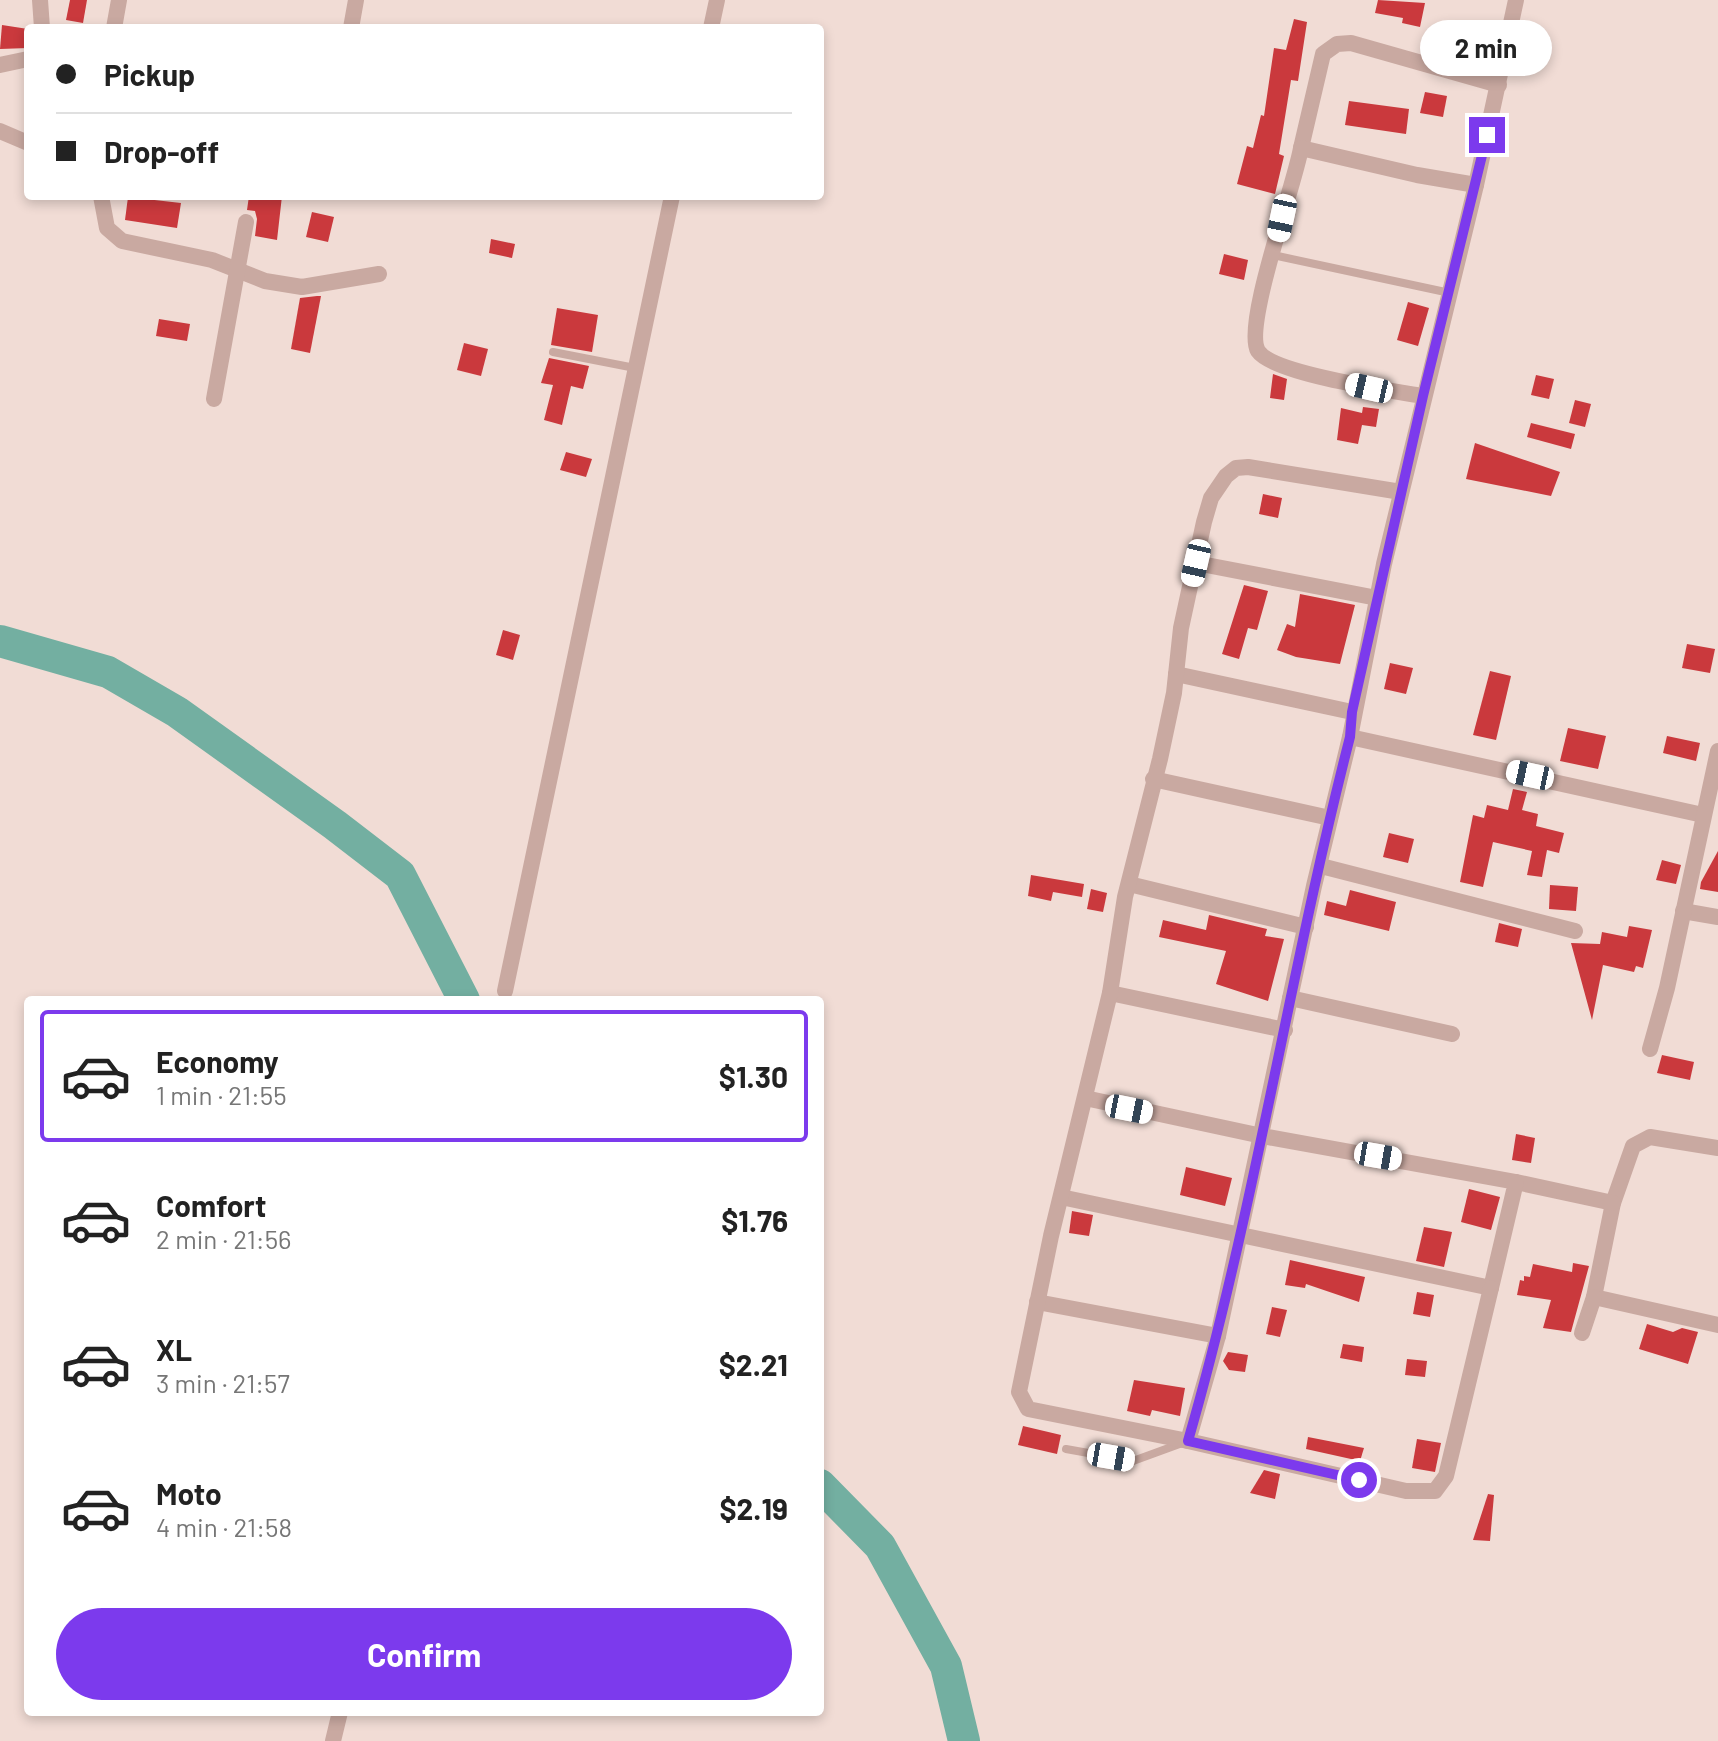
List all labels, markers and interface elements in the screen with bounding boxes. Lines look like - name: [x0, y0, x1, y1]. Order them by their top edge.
- callout: 2 min: [1421, 19, 1553, 75]
- text: 2 min: [1455, 32, 1517, 63]
- text: Pickup: [104, 56, 195, 92]
- route end: [1469, 117, 1505, 153]
- text: Drop-off: [104, 133, 219, 169]
- car: [1265, 192, 1299, 244]
- car: [1343, 371, 1395, 405]
- car: [1179, 537, 1213, 589]
- car: [1504, 758, 1556, 792]
- icon: car: [60, 1040, 132, 1112]
- text: Economy: [156, 1043, 279, 1079]
- text: $1.30: [719, 1058, 788, 1094]
- text: 1 min · 21:55: [156, 1079, 287, 1110]
- car: [1103, 1093, 1155, 1125]
- car: [1352, 1140, 1404, 1172]
- icon: car: [60, 1184, 132, 1256]
- text: Comfort: [156, 1187, 266, 1223]
- text: $1.76: [721, 1202, 788, 1238]
- text: 2 min · 21:56: [156, 1223, 291, 1254]
- icon: car: [60, 1328, 132, 1400]
- text: XL: [156, 1331, 192, 1367]
- text: $2.21: [719, 1346, 788, 1382]
- text: 3 min · 21:57: [156, 1367, 290, 1398]
- car: [1085, 1441, 1137, 1473]
- route start: [1341, 1462, 1377, 1498]
- icon: car: [60, 1472, 132, 1544]
- text: Moto: [156, 1475, 222, 1511]
- text: $2.19: [719, 1490, 788, 1526]
- text: 4 min · 21:58: [156, 1511, 292, 1542]
- button: Confirm: [56, 1608, 792, 1700]

